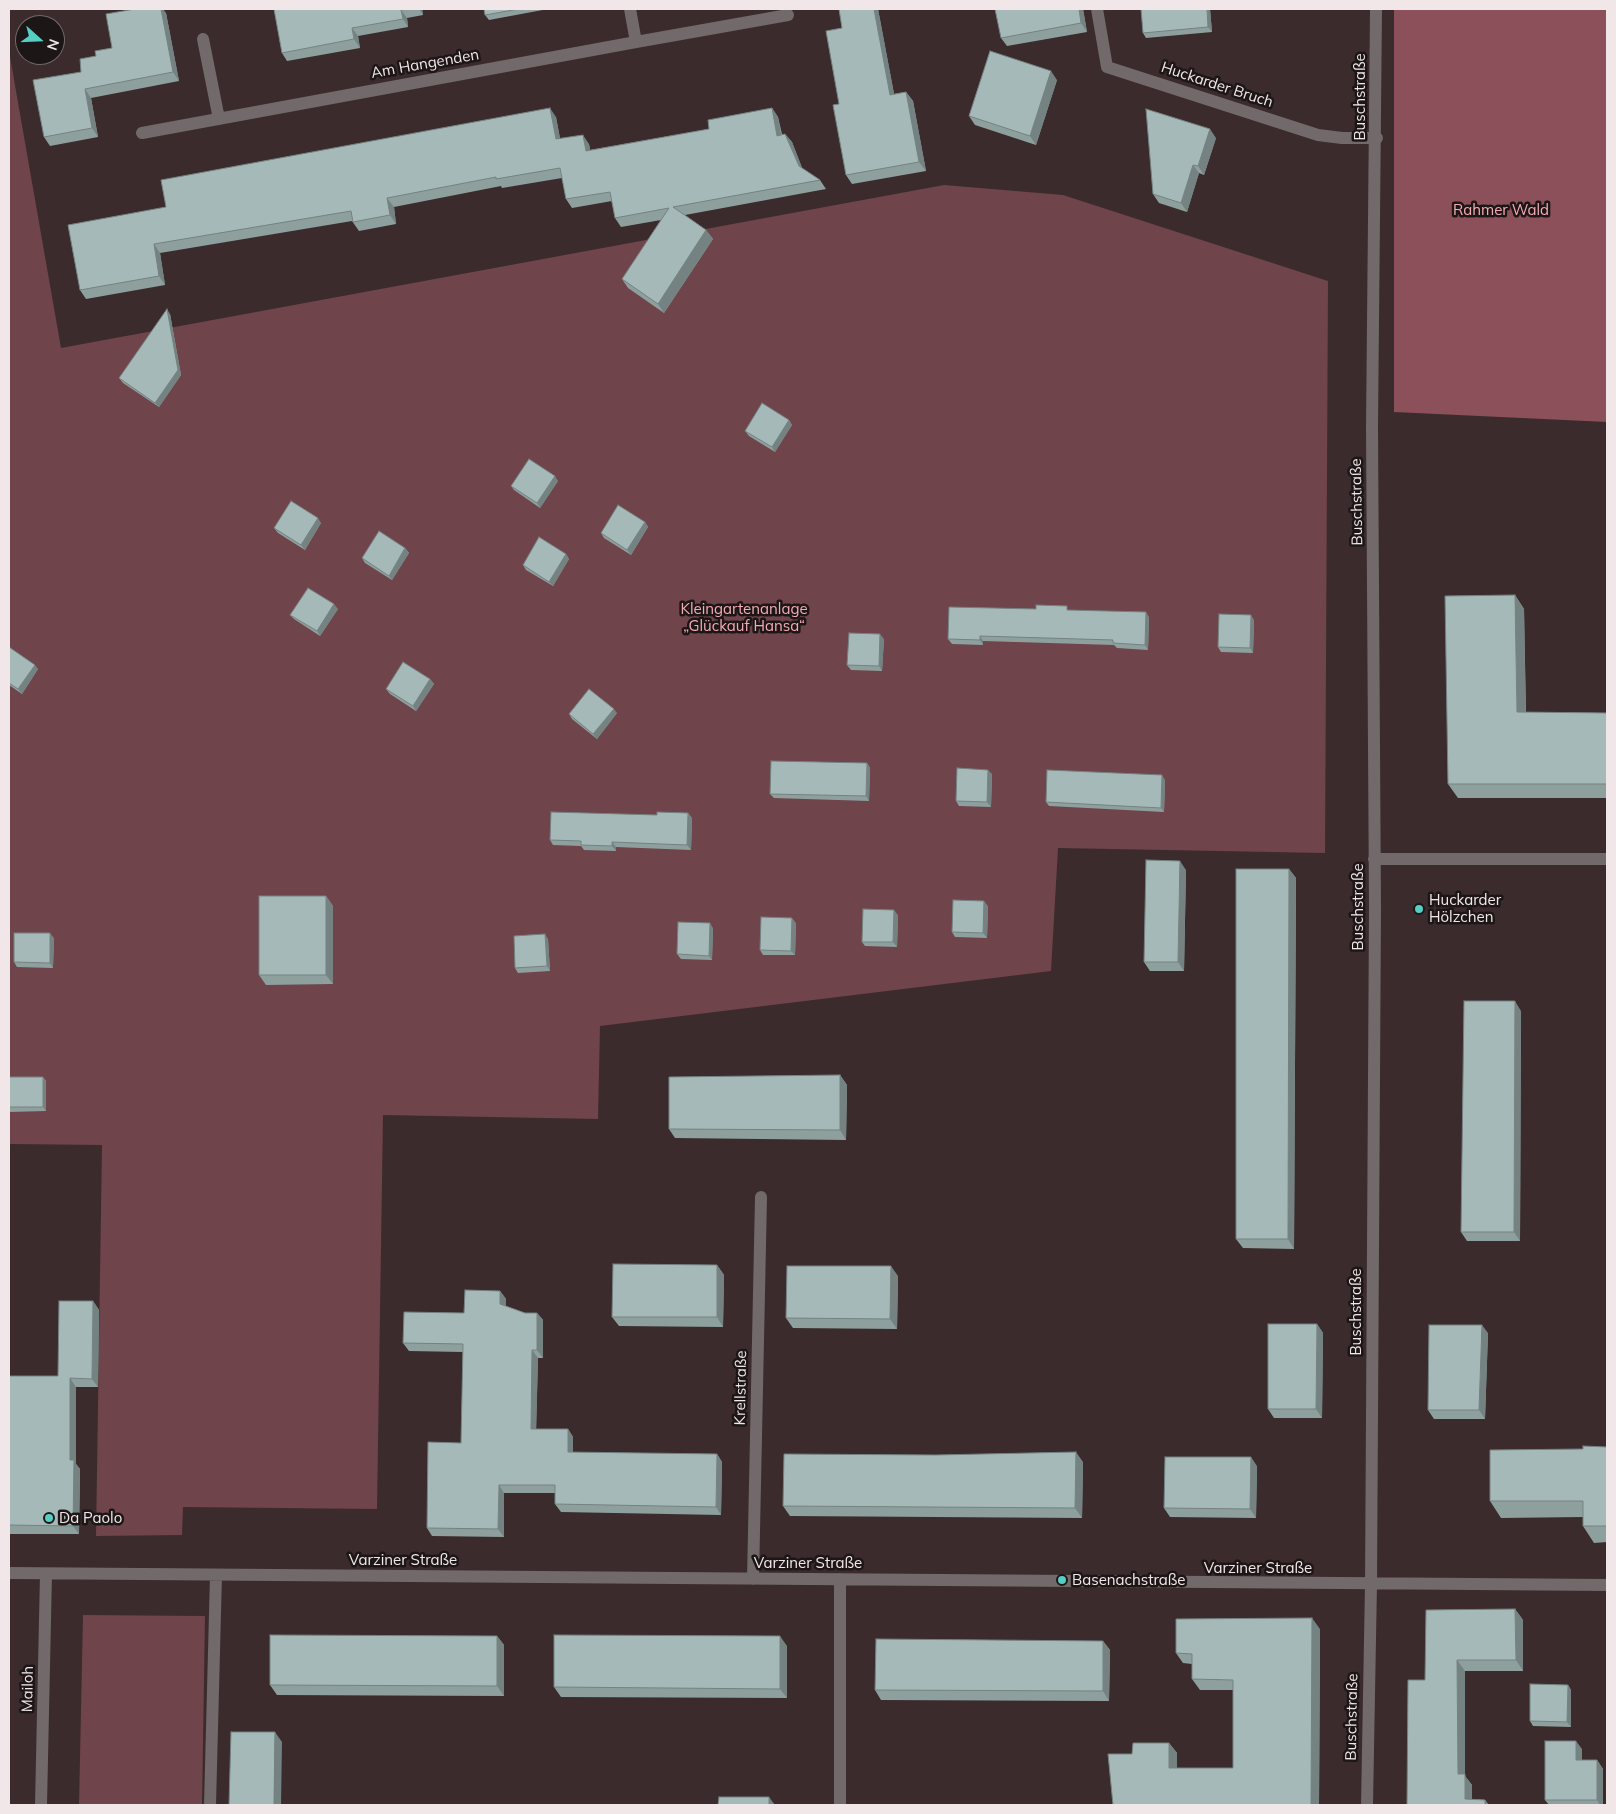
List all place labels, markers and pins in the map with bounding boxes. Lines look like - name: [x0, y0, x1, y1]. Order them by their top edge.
- place label: Huckarder Hölzchen: [1429, 891, 1501, 926]
- marker: Huckarder Hölzchen: [1413, 903, 1425, 915]
- place label: Da Paolo: [59, 1509, 122, 1527]
- marker: Da Paolo: [43, 1512, 55, 1524]
- place label: Basenachstraße: [1072, 1571, 1185, 1589]
- marker: Basenachstraße: [1056, 1574, 1068, 1586]

